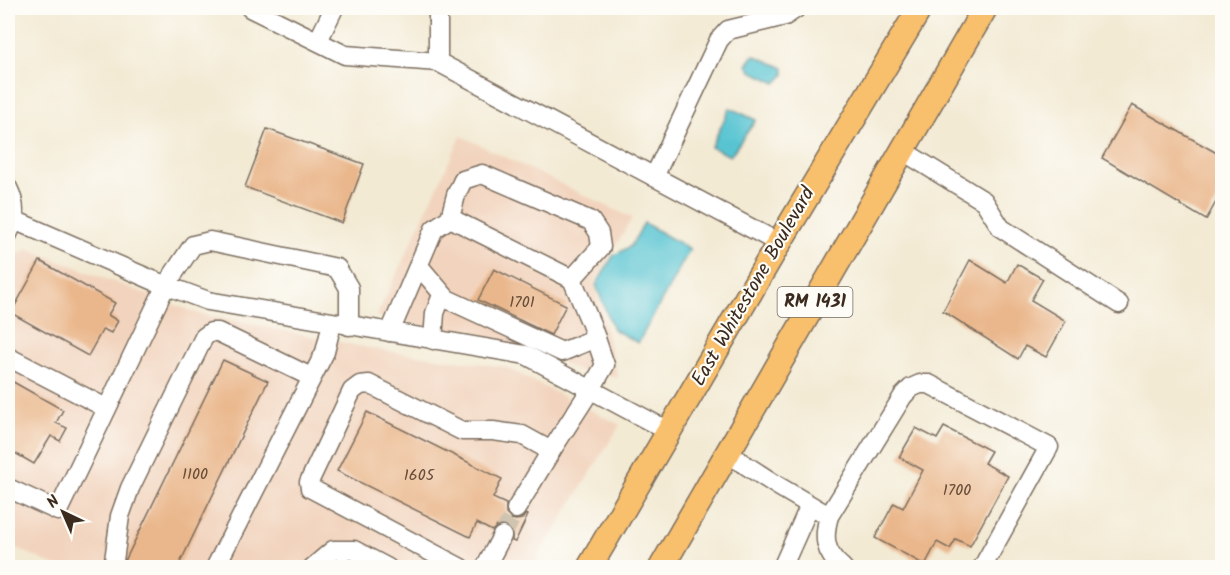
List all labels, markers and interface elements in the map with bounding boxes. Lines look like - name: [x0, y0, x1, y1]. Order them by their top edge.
- street label: East Whitestone Boulevard: [684, 180, 825, 393]
- road number: RM 1431: [778, 287, 852, 317]
- house number: 1701: [509, 290, 535, 315]
- house number: 1100: [182, 462, 208, 487]
- house number: 1605: [404, 463, 436, 488]
- house number: 1700: [943, 478, 971, 503]
- north arrow: [33, 482, 93, 542]
- text: N: [41, 490, 66, 515]

